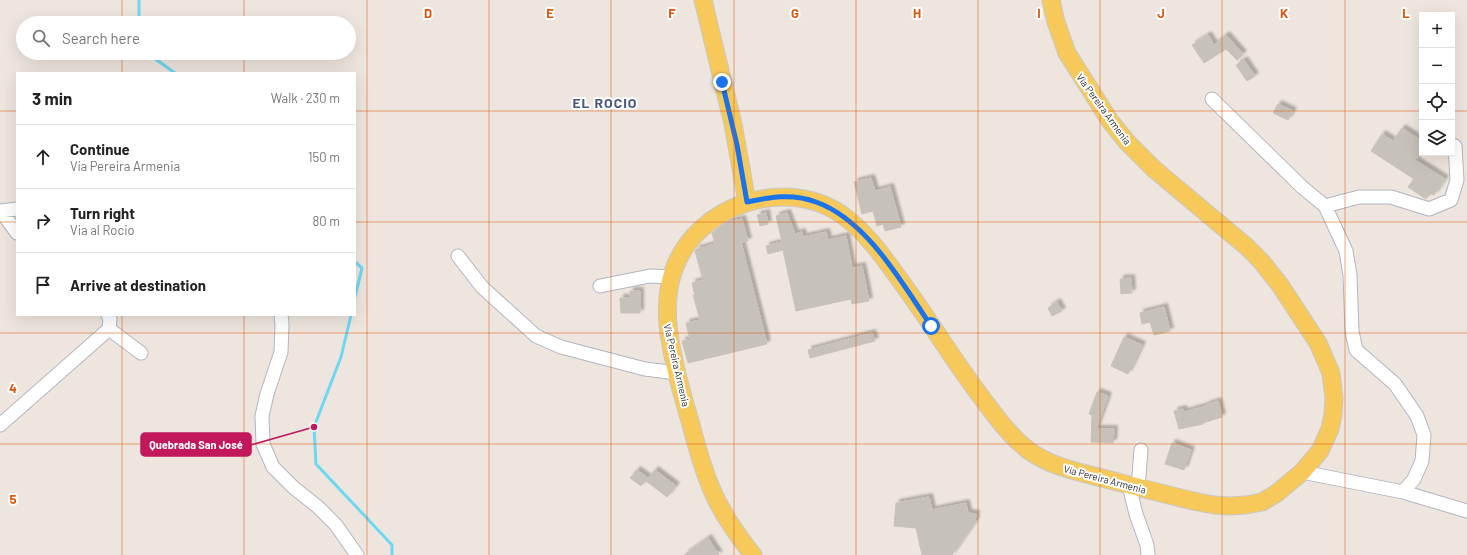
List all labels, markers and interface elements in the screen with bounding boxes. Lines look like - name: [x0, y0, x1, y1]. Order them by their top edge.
- text: D: [424, 5, 432, 21]
- text: E: [546, 5, 554, 21]
- text: F: [668, 5, 676, 21]
- text: G: [791, 5, 799, 21]
- text: H: [913, 5, 921, 21]
- text: I: [1037, 5, 1041, 21]
- text: J: [1157, 5, 1165, 21]
- text: K: [1280, 5, 1288, 21]
- text: L: [1402, 5, 1410, 21]
- map controls: [1419, 12, 1455, 156]
- button: +: [1419, 12, 1455, 48]
- search box: [16, 16, 356, 60]
- icon: search: [30, 27, 52, 49]
- text: Search here: [62, 29, 140, 47]
- button: −: [1419, 48, 1455, 84]
- street label: Vía Pereira Armenia: [1074, 71, 1134, 147]
- route end: [713, 73, 731, 91]
- button: locate: [1419, 84, 1455, 120]
- text: 3 min: [32, 88, 72, 108]
- text: Walk · 230 m: [271, 90, 340, 106]
- district label: EL ROCIO: [572, 94, 638, 111]
- button: layers: [1419, 120, 1455, 156]
- text: Continue: [70, 140, 130, 158]
- icon: ahead: [32, 146, 54, 168]
- text: 150 m: [308, 149, 340, 165]
- text: Vía Pereira Armenia: [70, 158, 180, 174]
- text: Turn right: [70, 204, 135, 222]
- icon: right: [32, 210, 54, 232]
- text: 80 m: [313, 213, 340, 229]
- text: Via al Rocio: [70, 222, 135, 238]
- icon: arrive: [32, 274, 54, 296]
- text: Arrive at destination: [70, 276, 206, 294]
- route start: [922, 317, 940, 335]
- street label: Vía Pereira Armenia: [662, 322, 692, 408]
- text: 4: [9, 380, 17, 396]
- callout: Quebrada San José: [141, 433, 251, 456]
- text: Quebrada San José: [149, 438, 243, 451]
- street label: Vía Pereira Armenia: [1063, 462, 1147, 496]
- text: 5: [9, 491, 17, 507]

